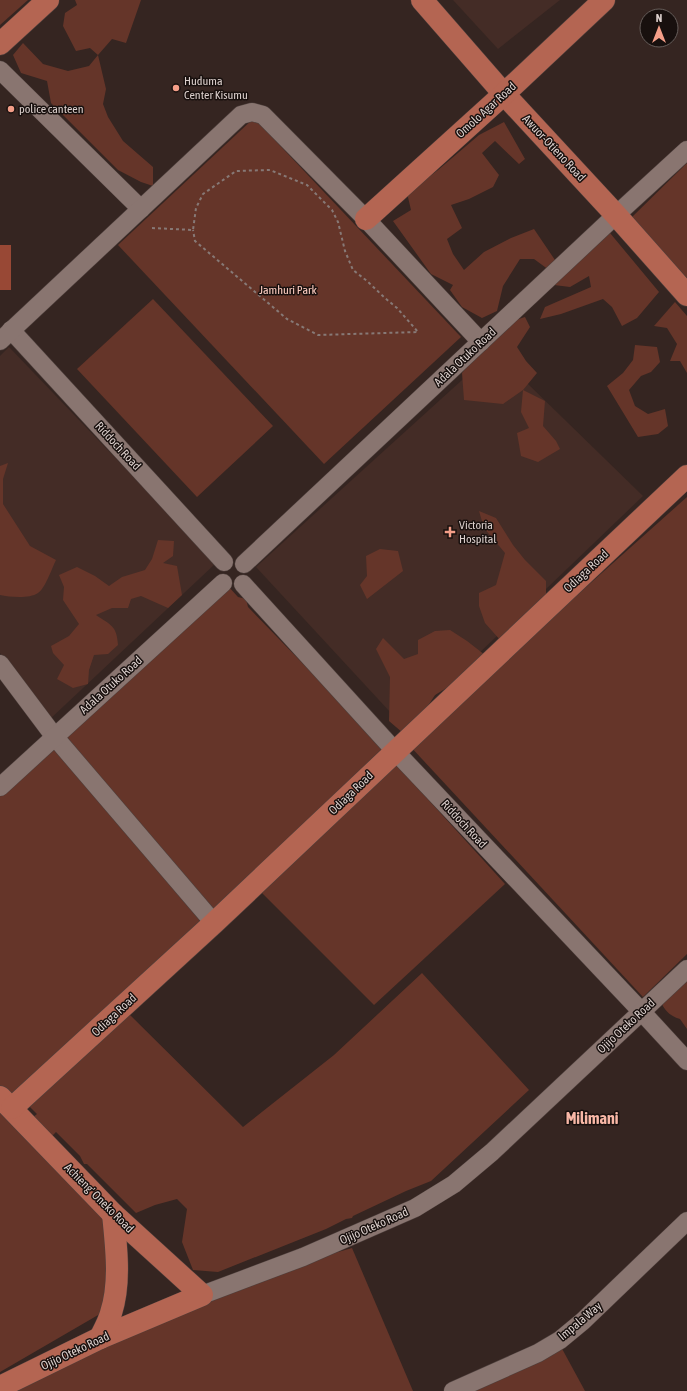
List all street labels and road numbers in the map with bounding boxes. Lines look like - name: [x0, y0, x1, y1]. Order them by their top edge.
- street label: Omolo Agar Road: [453, 79, 519, 141]
- street label: Awuor-Otieno Road: [520, 112, 588, 184]
- street label: Adala Otuko Road: [431, 325, 499, 389]
- street label: Riddoch Road: [92, 419, 144, 473]
- street label: Odiaga Road: [561, 547, 611, 595]
- street label: Adala Otuko Road: [77, 653, 145, 717]
- street label: Odiaga Road: [326, 768, 376, 818]
- street label: Riddoch Road: [438, 797, 490, 851]
- street label: Odiaga Road: [89, 991, 139, 1039]
- street label: Ojijo Oteko Road: [594, 996, 658, 1056]
- street label: Achieng' Oneko Road: [61, 1160, 137, 1236]
- street label: Ojijo Oteko Road: [338, 1205, 410, 1247]
- street label: Impala Way: [555, 1299, 605, 1343]
- street label: Ojijo Oteko Road: [39, 1329, 111, 1373]

